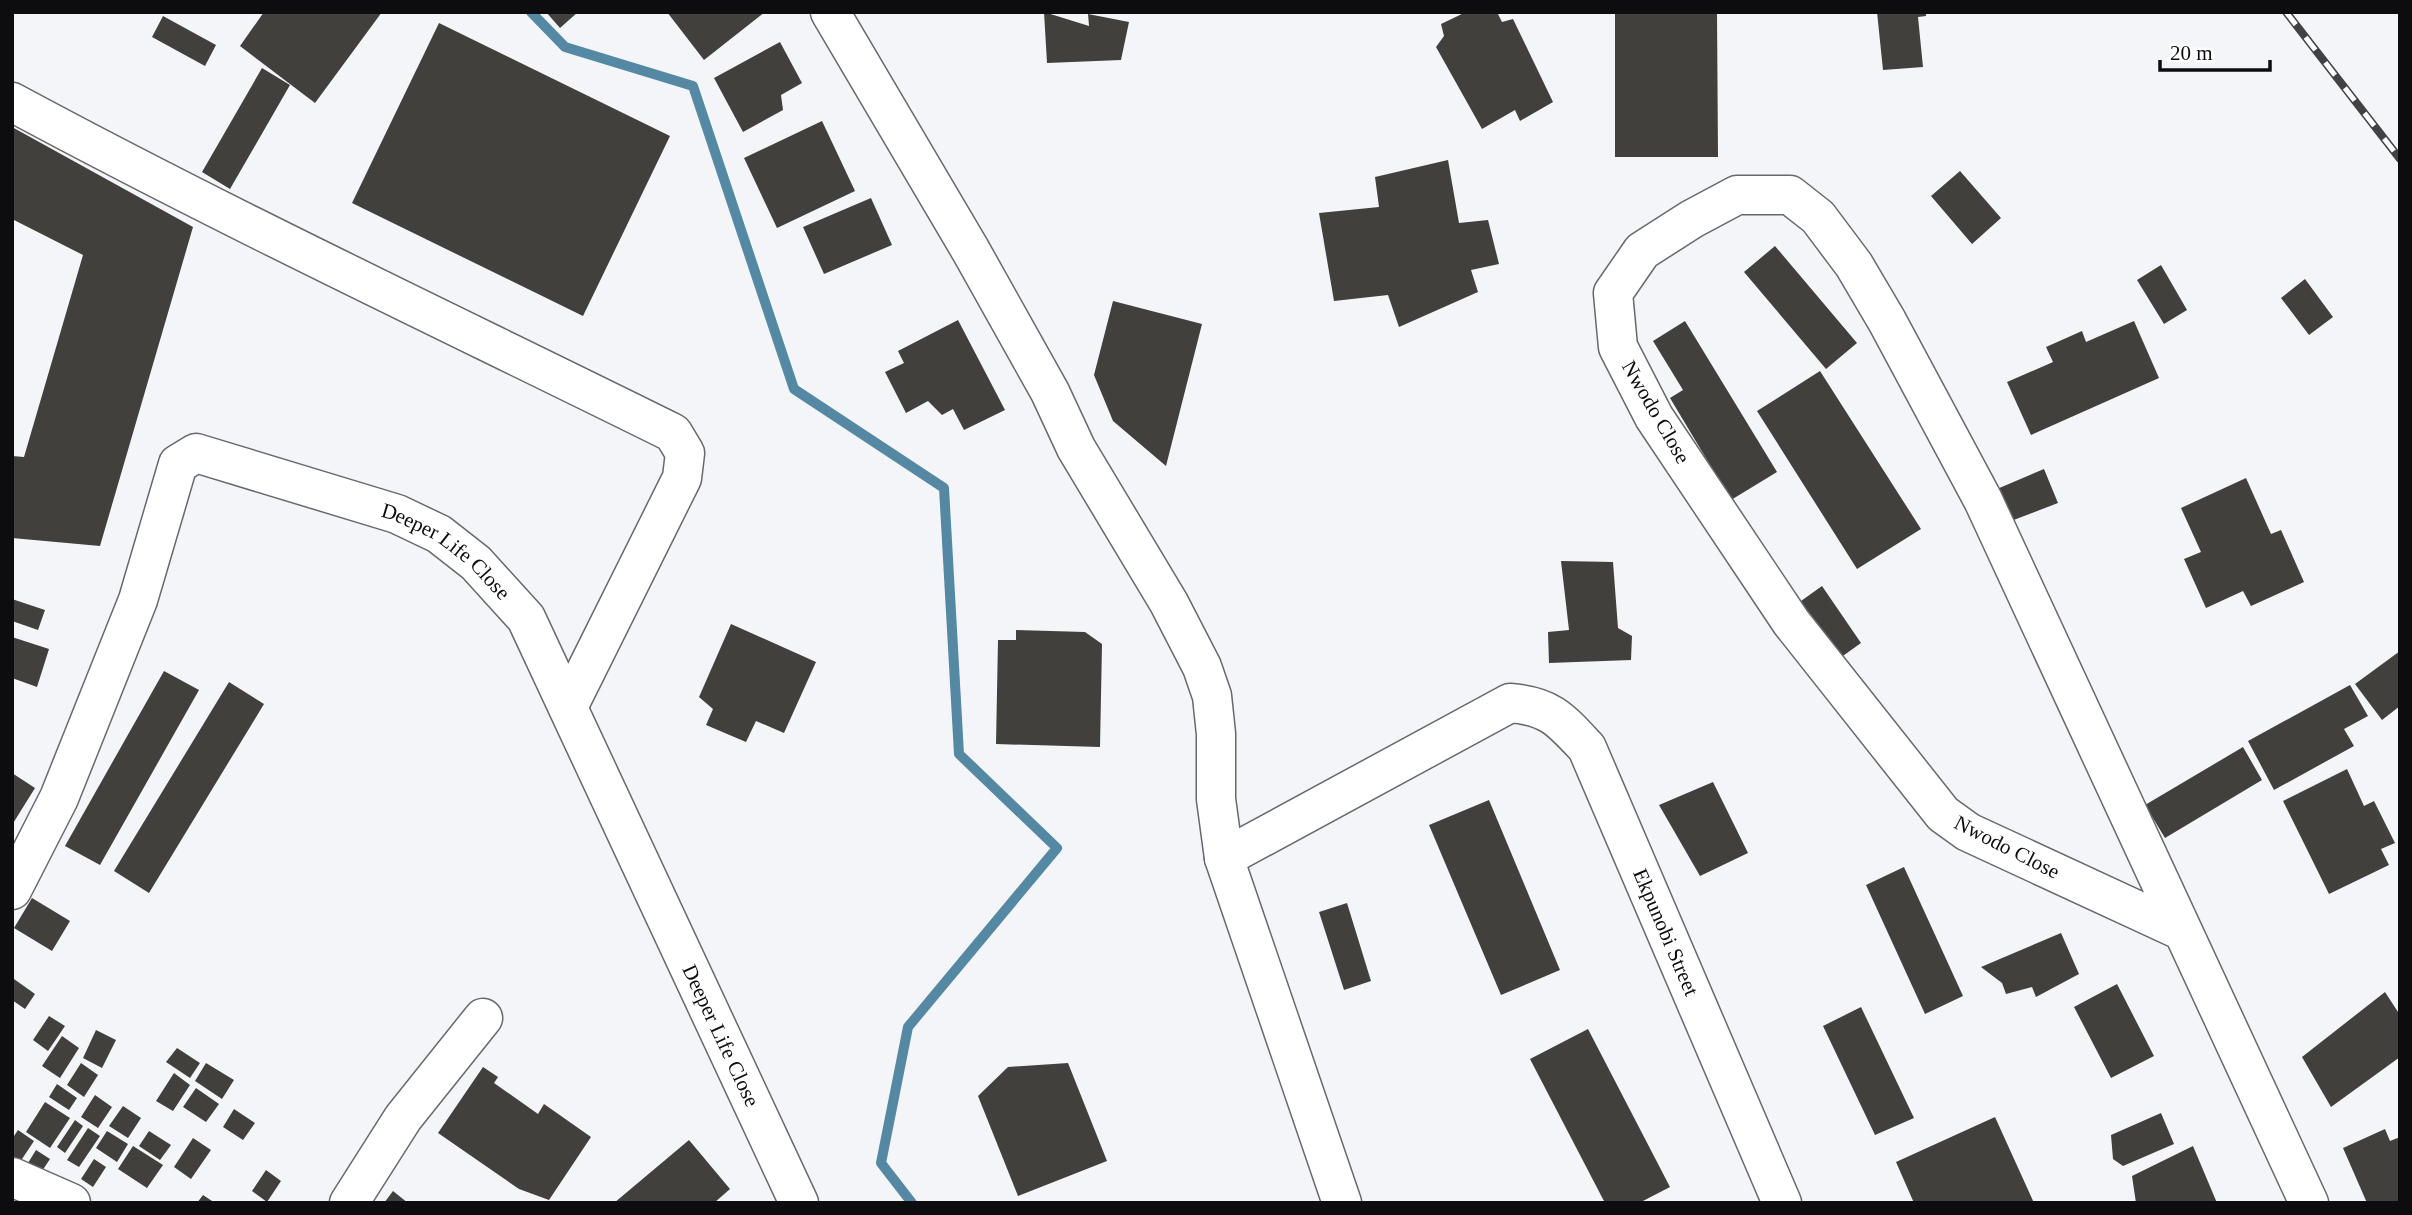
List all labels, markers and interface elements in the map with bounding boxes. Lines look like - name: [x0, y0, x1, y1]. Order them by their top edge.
- scale bar: [2160, 28, 2270, 72]
- text: 20 m: [2170, 41, 2213, 65]
- street label: Nwodo Close: [1617, 356, 1695, 468]
- street label: Deeper Life Close: [379, 498, 515, 604]
- street label: Nwodo Close: [1950, 810, 2064, 884]
- street label: Ekpunobi Street: [1628, 865, 1704, 1000]
- street label: Deeper Life Close: [677, 961, 764, 1110]

